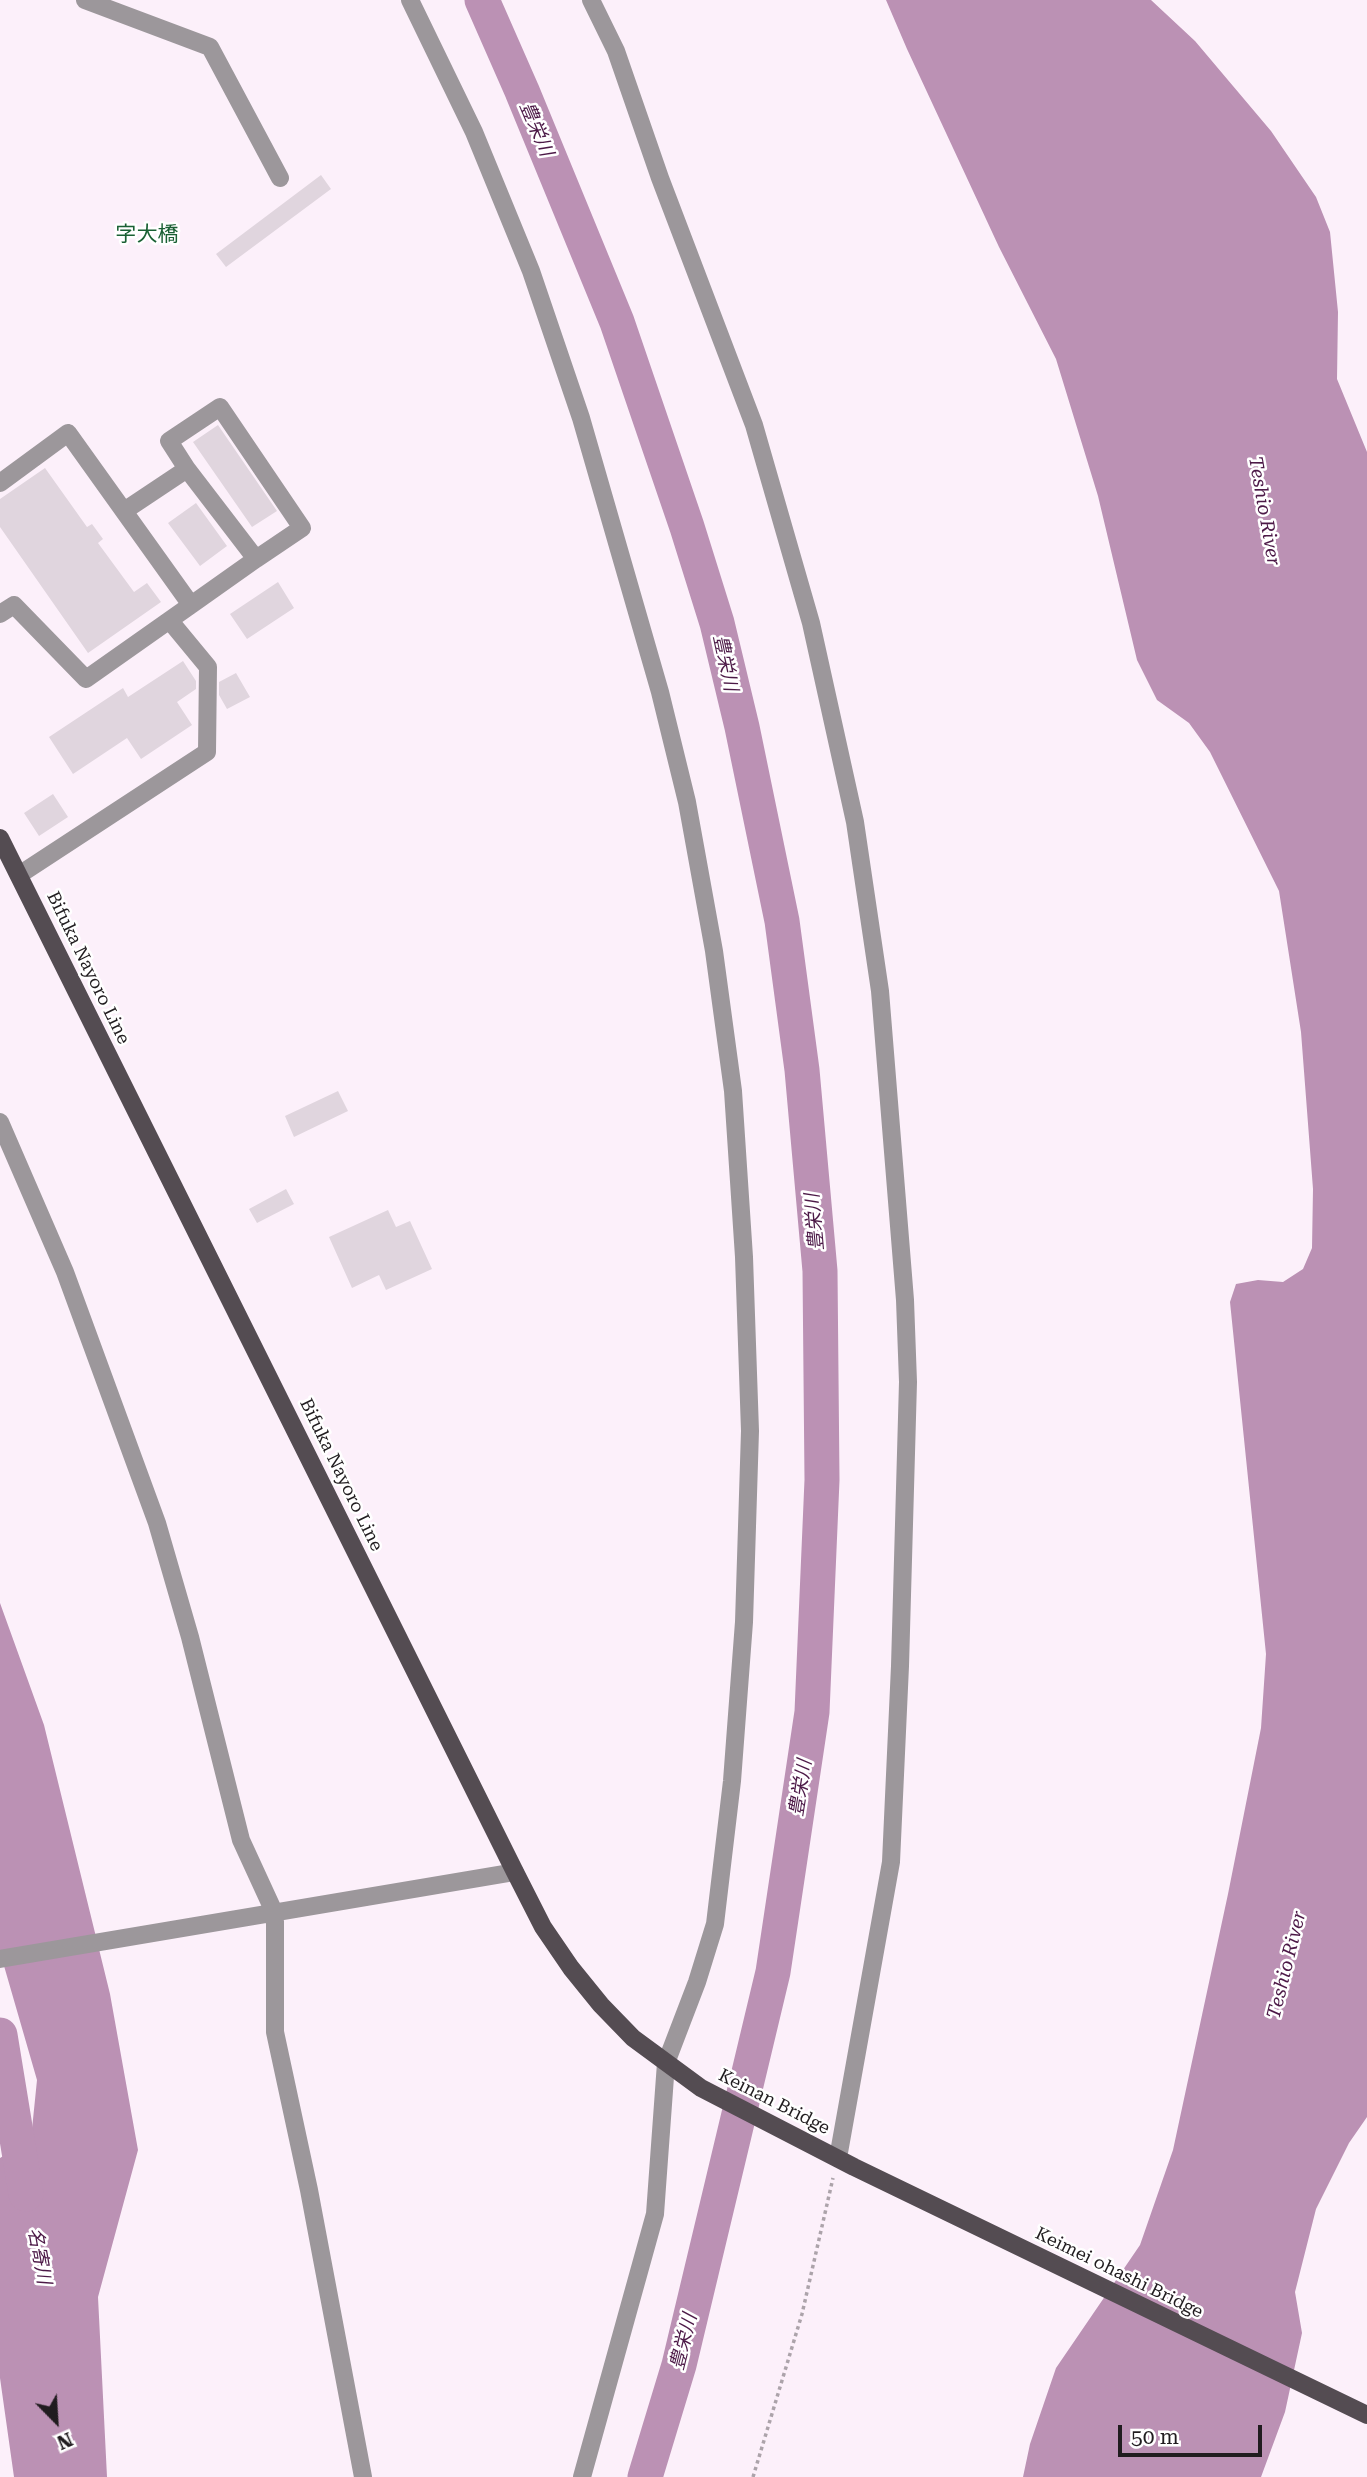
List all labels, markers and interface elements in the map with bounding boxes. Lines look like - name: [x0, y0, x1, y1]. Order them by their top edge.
- water label: 豊栄川: [514, 98, 558, 160]
- district label: 字大橋: [116, 222, 178, 248]
- water label: Teshio River: [1243, 455, 1285, 567]
- water label: 豊栄川: [708, 633, 742, 693]
- street label: Bifuka Nayoro Line: [42, 888, 134, 1048]
- water label: 豊栄川: [801, 1193, 829, 1251]
- street label: Bifuka Nayoro Line: [295, 1395, 387, 1555]
- water label: 豊栄川: [785, 1758, 817, 1818]
- water label: Teshio River: [1263, 1909, 1311, 2021]
- street label: Keinan Bridge: [715, 2065, 833, 2139]
- street label: Keimei ohashi Bridge: [1031, 2223, 1207, 2323]
- water label: 名寄川: [23, 2226, 55, 2286]
- water label: 豊栄川: [666, 2312, 702, 2372]
- north arrow: [21, 2386, 91, 2456]
- scale bar: [1122, 2410, 1266, 2454]
- text: 50 m: [1131, 2425, 1179, 2449]
- text: N: [53, 2427, 76, 2454]

